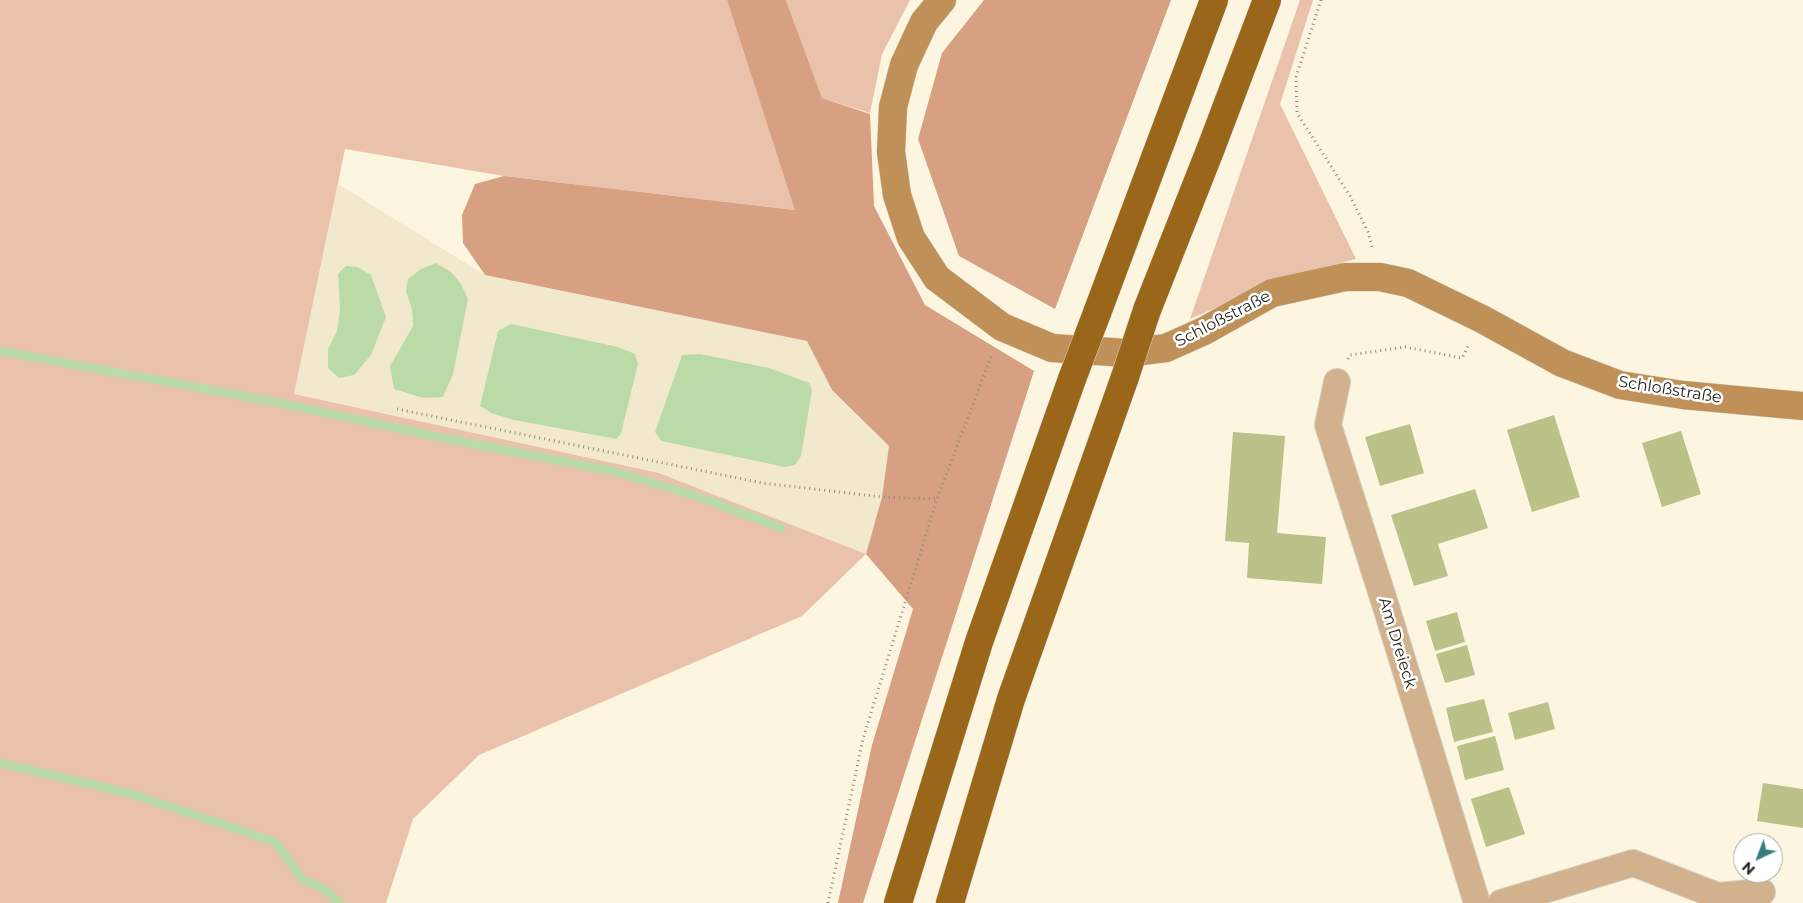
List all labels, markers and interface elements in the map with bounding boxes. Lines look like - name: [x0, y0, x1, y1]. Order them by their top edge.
- street label: Schloßstraße: [1172, 287, 1274, 351]
- street label: Schloßstraße: [1617, 372, 1723, 408]
- street label: Am Dreieck: [1374, 595, 1420, 691]
- north arrow: [1733, 833, 1783, 883]
- text: N: [1738, 858, 1759, 879]

